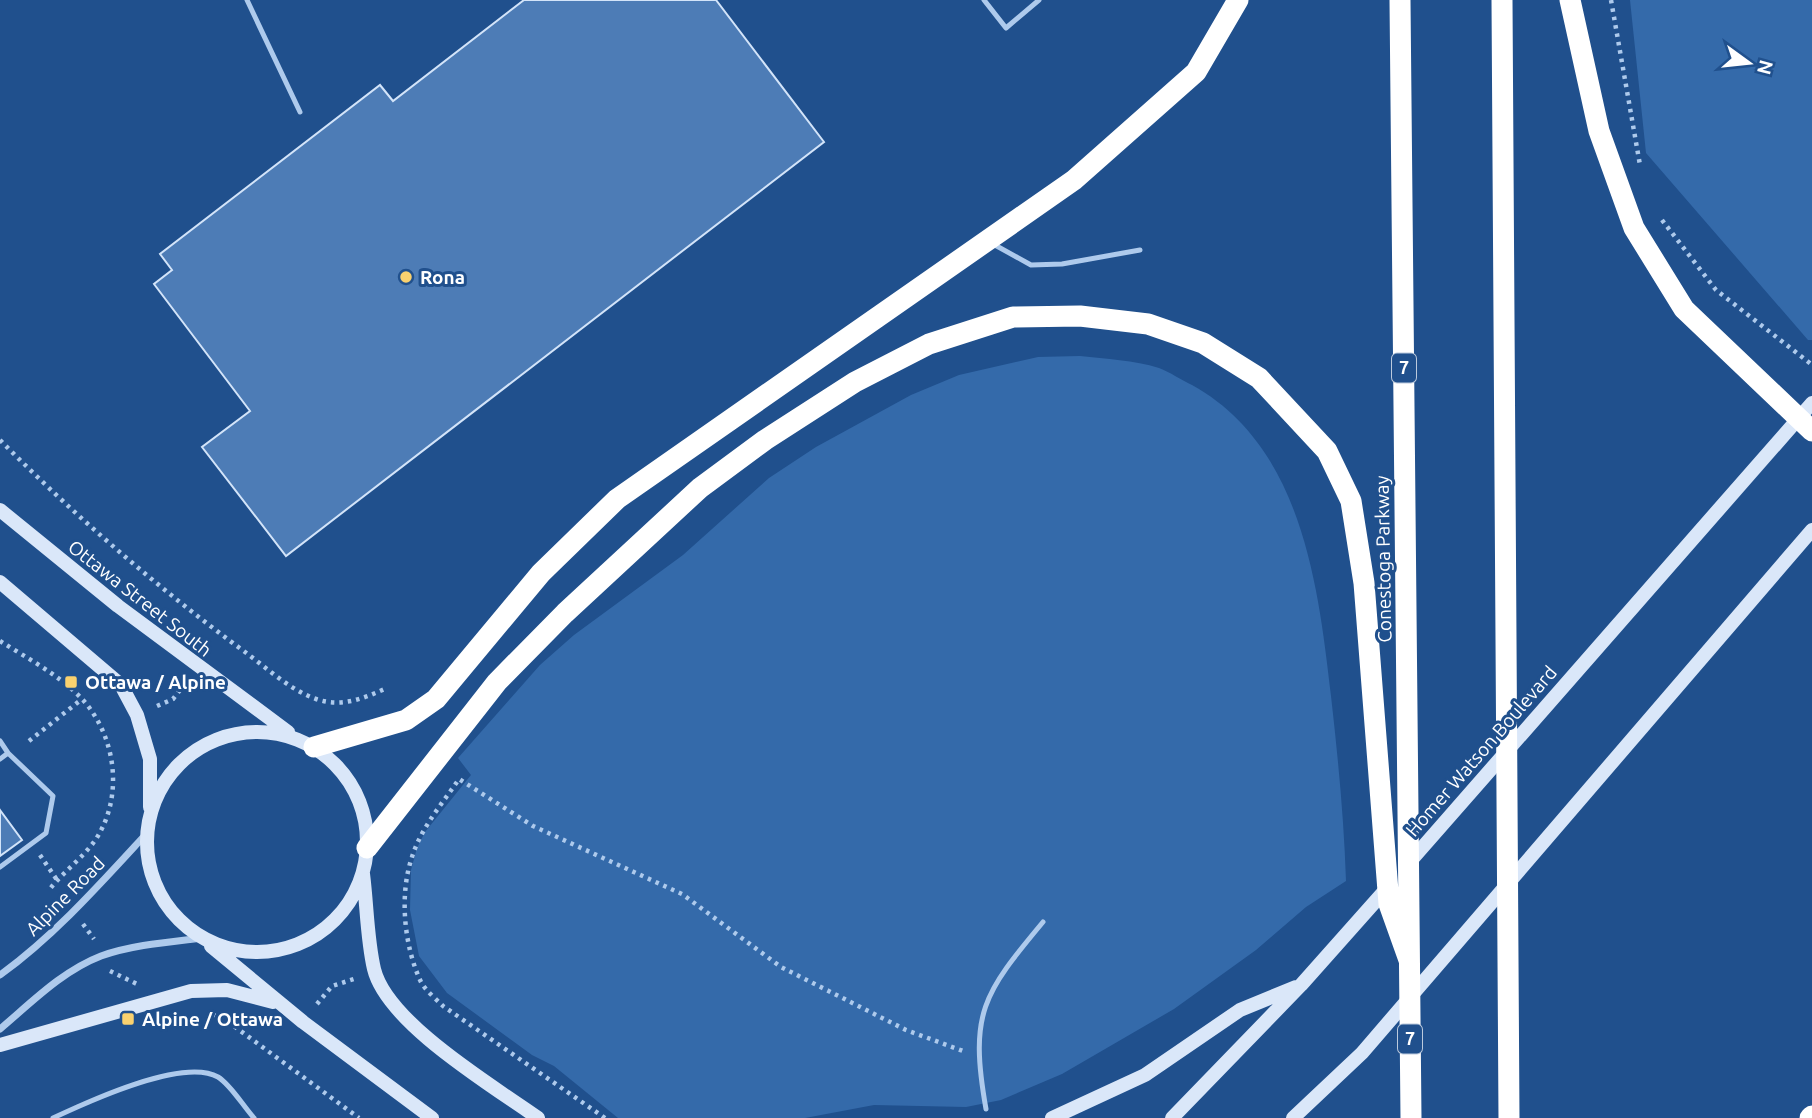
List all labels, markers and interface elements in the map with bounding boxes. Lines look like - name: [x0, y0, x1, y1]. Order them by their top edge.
- north arrow: [1714, 28, 1784, 98]
- text: N: [1753, 58, 1778, 77]
- place label: Rona: [420, 266, 465, 288]
- marker: Rona: [398, 269, 414, 285]
- road number: 7: [1392, 354, 1416, 382]
- street label: Conestoga Parkway: [1371, 475, 1395, 643]
- street label: Ottawa Street South: [64, 535, 216, 661]
- street label: Homer Watson Boulevard: [1401, 661, 1561, 841]
- place label: Ottawa / Alpine: [85, 671, 226, 693]
- marker: Ottawa / Alpine: [63, 674, 79, 690]
- street label: Alpine Road: [21, 852, 109, 940]
- place label: Alpine / Ottawa: [142, 1008, 283, 1030]
- marker: Alpine / Ottawa: [120, 1011, 136, 1027]
- road number: 7: [1398, 1024, 1422, 1054]

